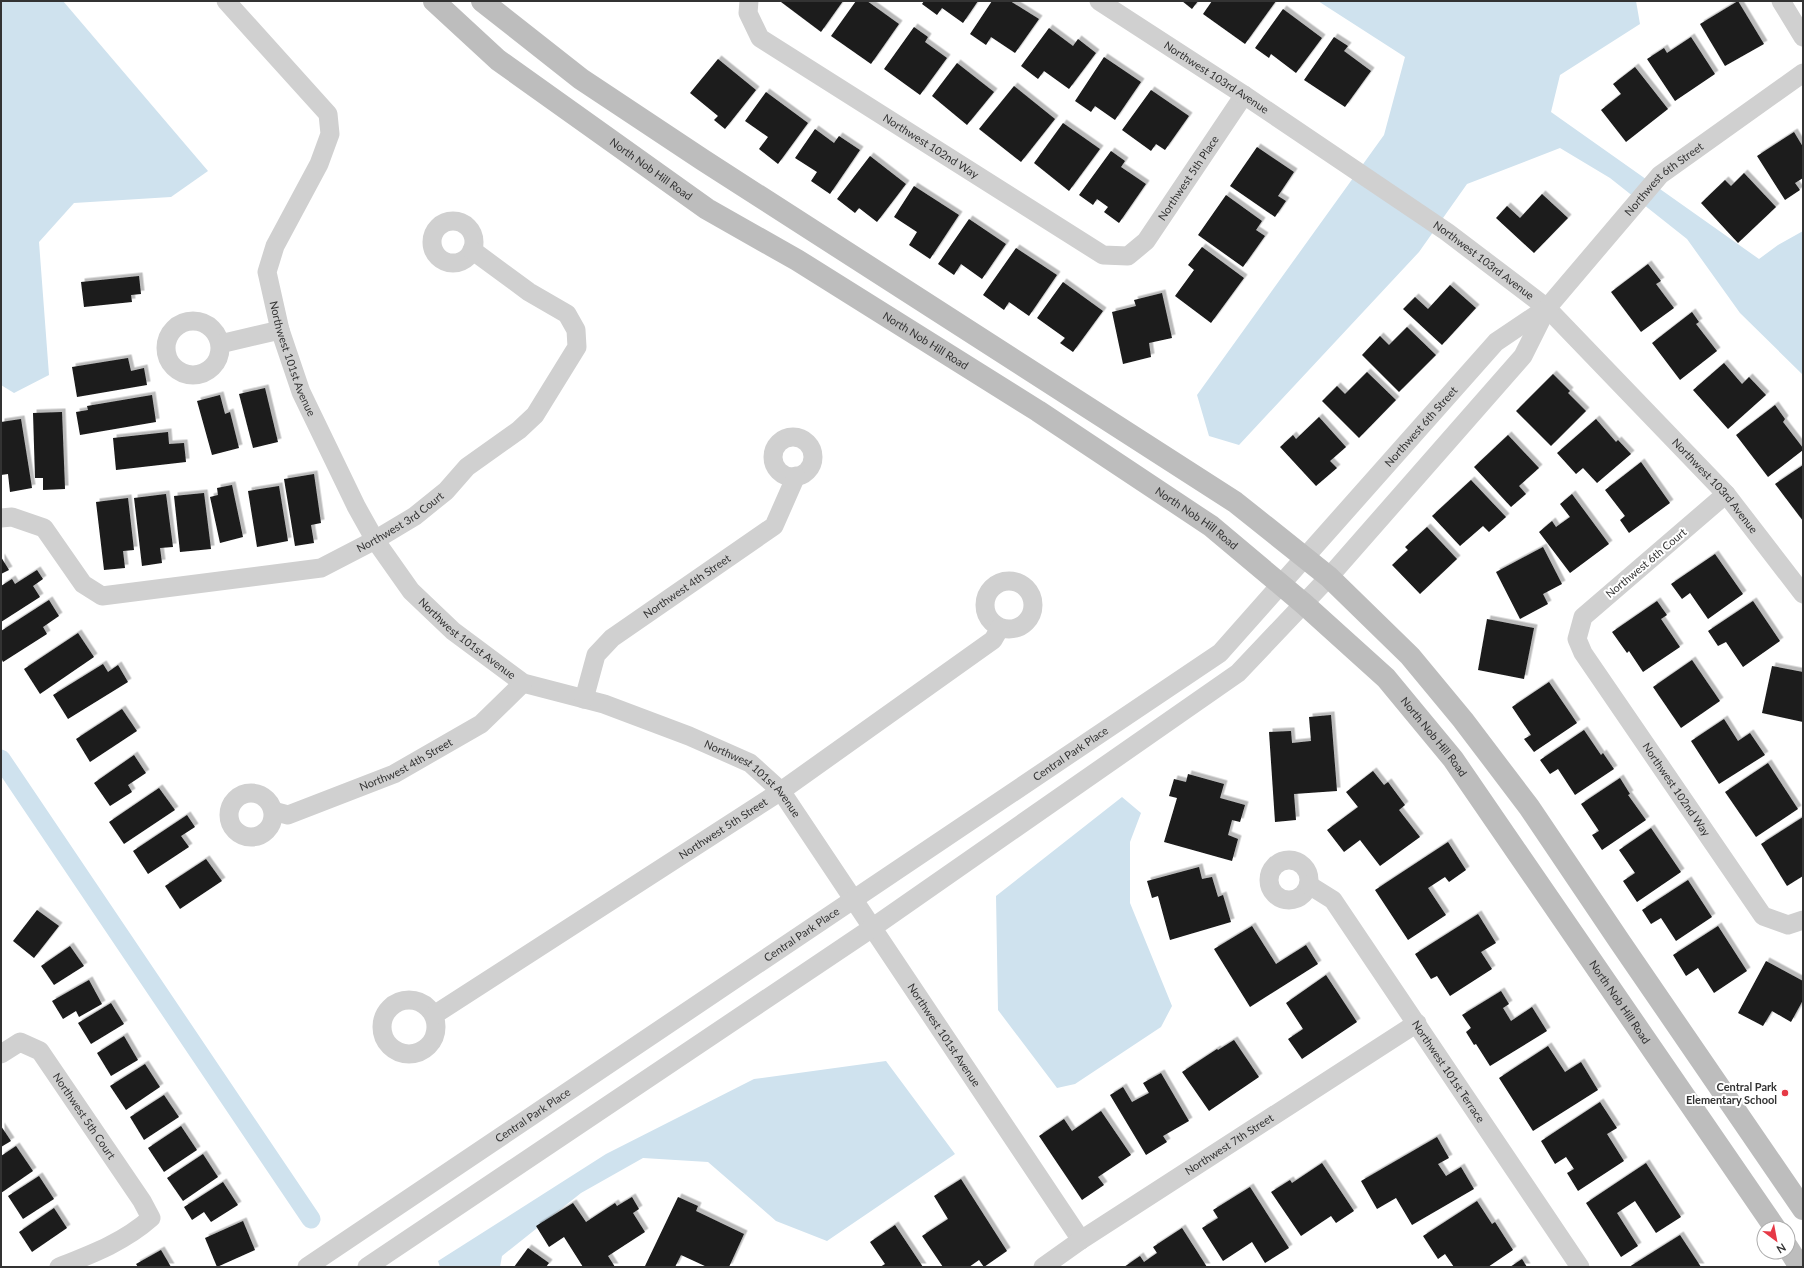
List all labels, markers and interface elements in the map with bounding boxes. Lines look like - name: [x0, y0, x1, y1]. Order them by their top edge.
- street label: Northwest 103rd Avenue: [1162, 38, 1272, 116]
- street label: Northwest 102nd Way: [881, 111, 982, 181]
- street label: Northwest 5th Place: [1155, 133, 1221, 223]
- street label: North Nob Hill Road: [608, 135, 695, 203]
- street label: Northwest 6th Street: [1621, 139, 1706, 218]
- street label: Northwest 103rd Avenue: [1431, 218, 1537, 302]
- street label: Northwest 101st Avenue: [268, 300, 319, 418]
- street label: North Nob Hill Road: [881, 309, 971, 372]
- street label: Northwest 6th Street: [1382, 383, 1460, 469]
- street label: Northwest 103rd Avenue: [1670, 435, 1761, 536]
- street label: North Nob Hill Road: [1153, 484, 1241, 552]
- street label: Northwest 3rd Court: [354, 489, 446, 554]
- street label: Northwest 6th Court: [1603, 525, 1689, 600]
- street label: Northwest 4th Street: [641, 551, 733, 620]
- street label: Northwest 101st Avenue: [416, 595, 519, 681]
- street label: North Nob Hill Road: [1398, 694, 1470, 779]
- street label: Central Park Place: [1030, 723, 1110, 783]
- street label: Northwest 4th Street: [357, 735, 454, 793]
- street label: Northwest 101st Avenue: [702, 737, 804, 820]
- street label: Northwest 102nd Way: [1640, 740, 1714, 839]
- street label: Northwest 5th Street: [676, 795, 770, 861]
- street label: Central Park Place: [761, 904, 842, 964]
- street label: North Nob Hill Road: [1587, 957, 1653, 1046]
- street label: Northwest 101st Avenue: [905, 981, 984, 1089]
- street label: Northwest 101st Terrace: [1410, 1018, 1488, 1125]
- street label: Northwest 5th Court: [51, 1070, 119, 1161]
- place label: Central Park Elementary School: [1686, 1080, 1777, 1106]
- street label: Central Park Place: [492, 1085, 573, 1145]
- marker: Central Park Elementary School: [1780, 1088, 1790, 1098]
- street label: Northwest 7th Street: [1182, 1111, 1276, 1177]
- north arrow: [1756, 1220, 1796, 1260]
- text: N: [1775, 1241, 1789, 1257]

